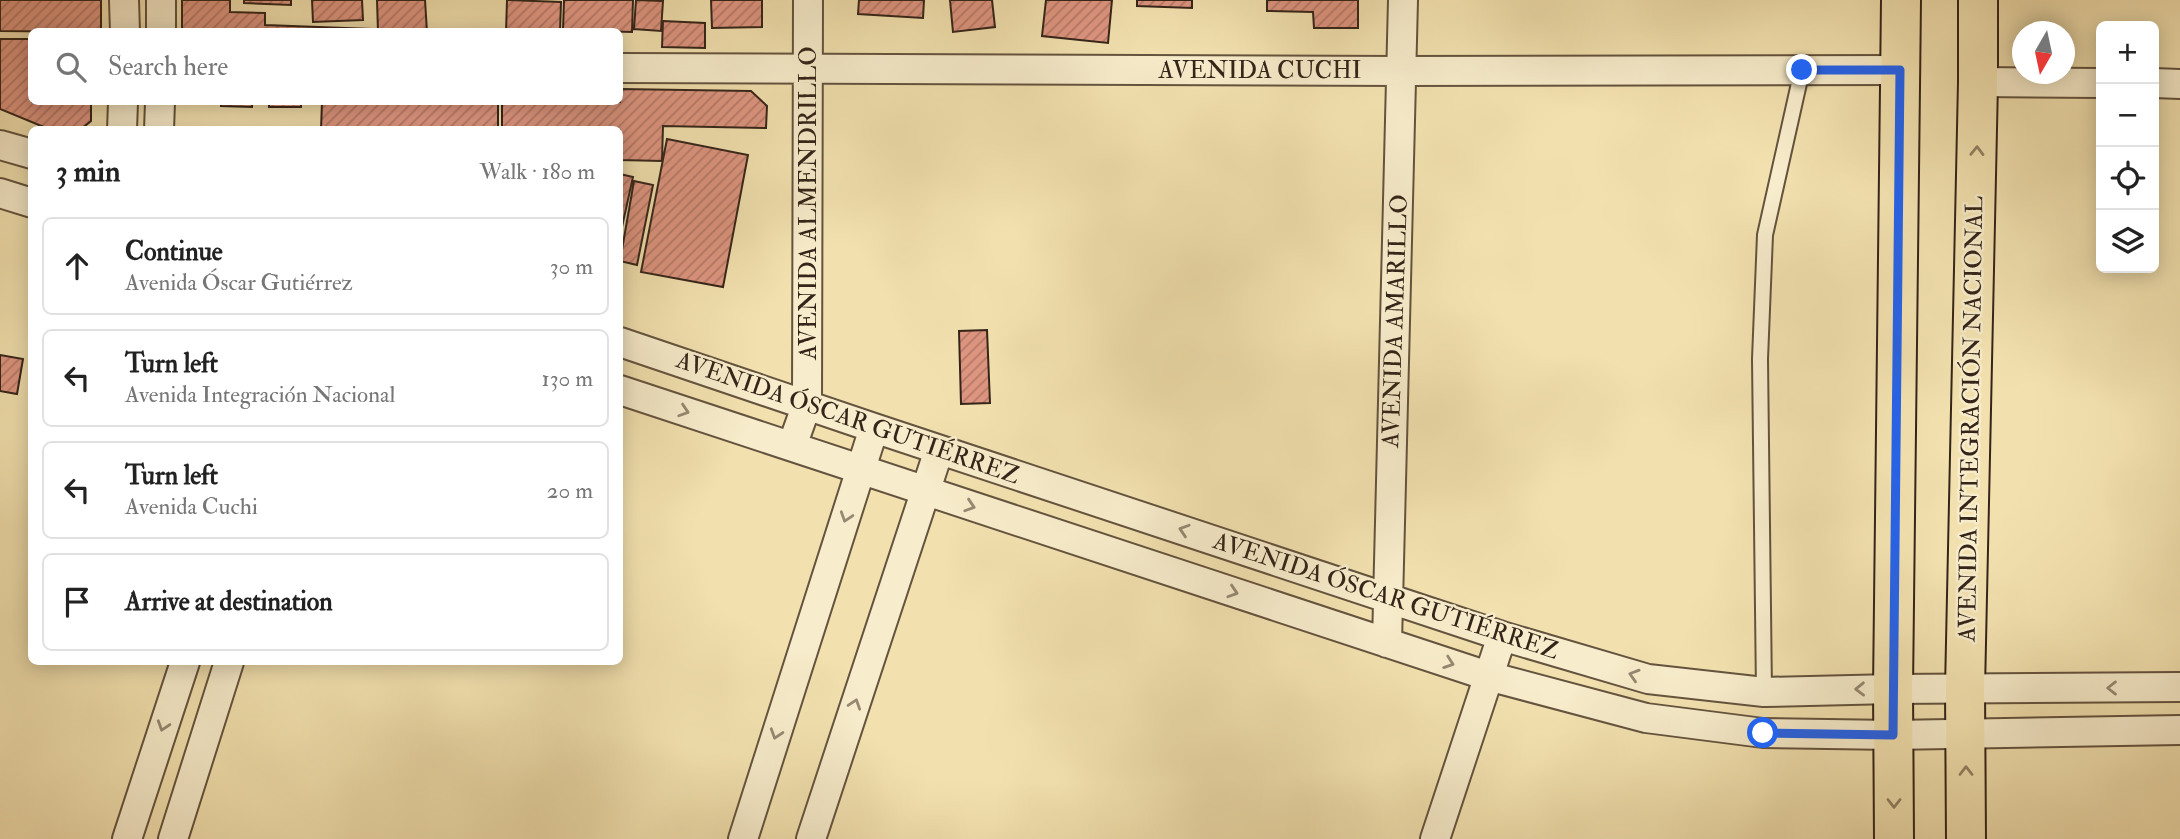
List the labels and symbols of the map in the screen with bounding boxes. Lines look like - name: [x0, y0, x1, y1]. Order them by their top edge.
- north arrow: [2012, 21, 2075, 84]
- street label: AVENIDA ALMENDRILLO: [793, 46, 824, 361]
- route end: [1786, 54, 1817, 85]
- street label: AVENIDA CUCHI: [1157, 55, 1362, 86]
- one-way arrow: [1969, 146, 1985, 156]
- street label: AVENIDA AMARILLO: [1375, 194, 1415, 449]
- street label: AVENIDA INTEGRACIÓN NACIONAL: [1951, 195, 1990, 643]
- street label: AVENIDA ÓSCAR GUTIÉRREZ: [671, 343, 1024, 491]
- one-way arrow: [678, 403, 690, 417]
- one-way arrow: [964, 497, 976, 512]
- one-way arrow: [839, 511, 854, 523]
- one-way arrow: [1178, 524, 1191, 538]
- street label: AVENIDA ÓSCAR GUTIÉRREZ: [1208, 524, 1563, 667]
- one-way arrow: [1226, 584, 1239, 598]
- one-way arrow: [1442, 655, 1455, 669]
- one-way arrow: [1628, 668, 1640, 683]
- one-way arrow: [2106, 680, 2117, 696]
- one-way arrow: [1854, 682, 1865, 697]
- one-way arrow: [847, 699, 862, 711]
- route start: [1747, 717, 1778, 748]
- one-way arrow: [157, 720, 172, 732]
- one-way arrow: [770, 727, 785, 739]
- one-way arrow: [1958, 765, 1974, 776]
- one-way arrow: [1886, 798, 1902, 809]

